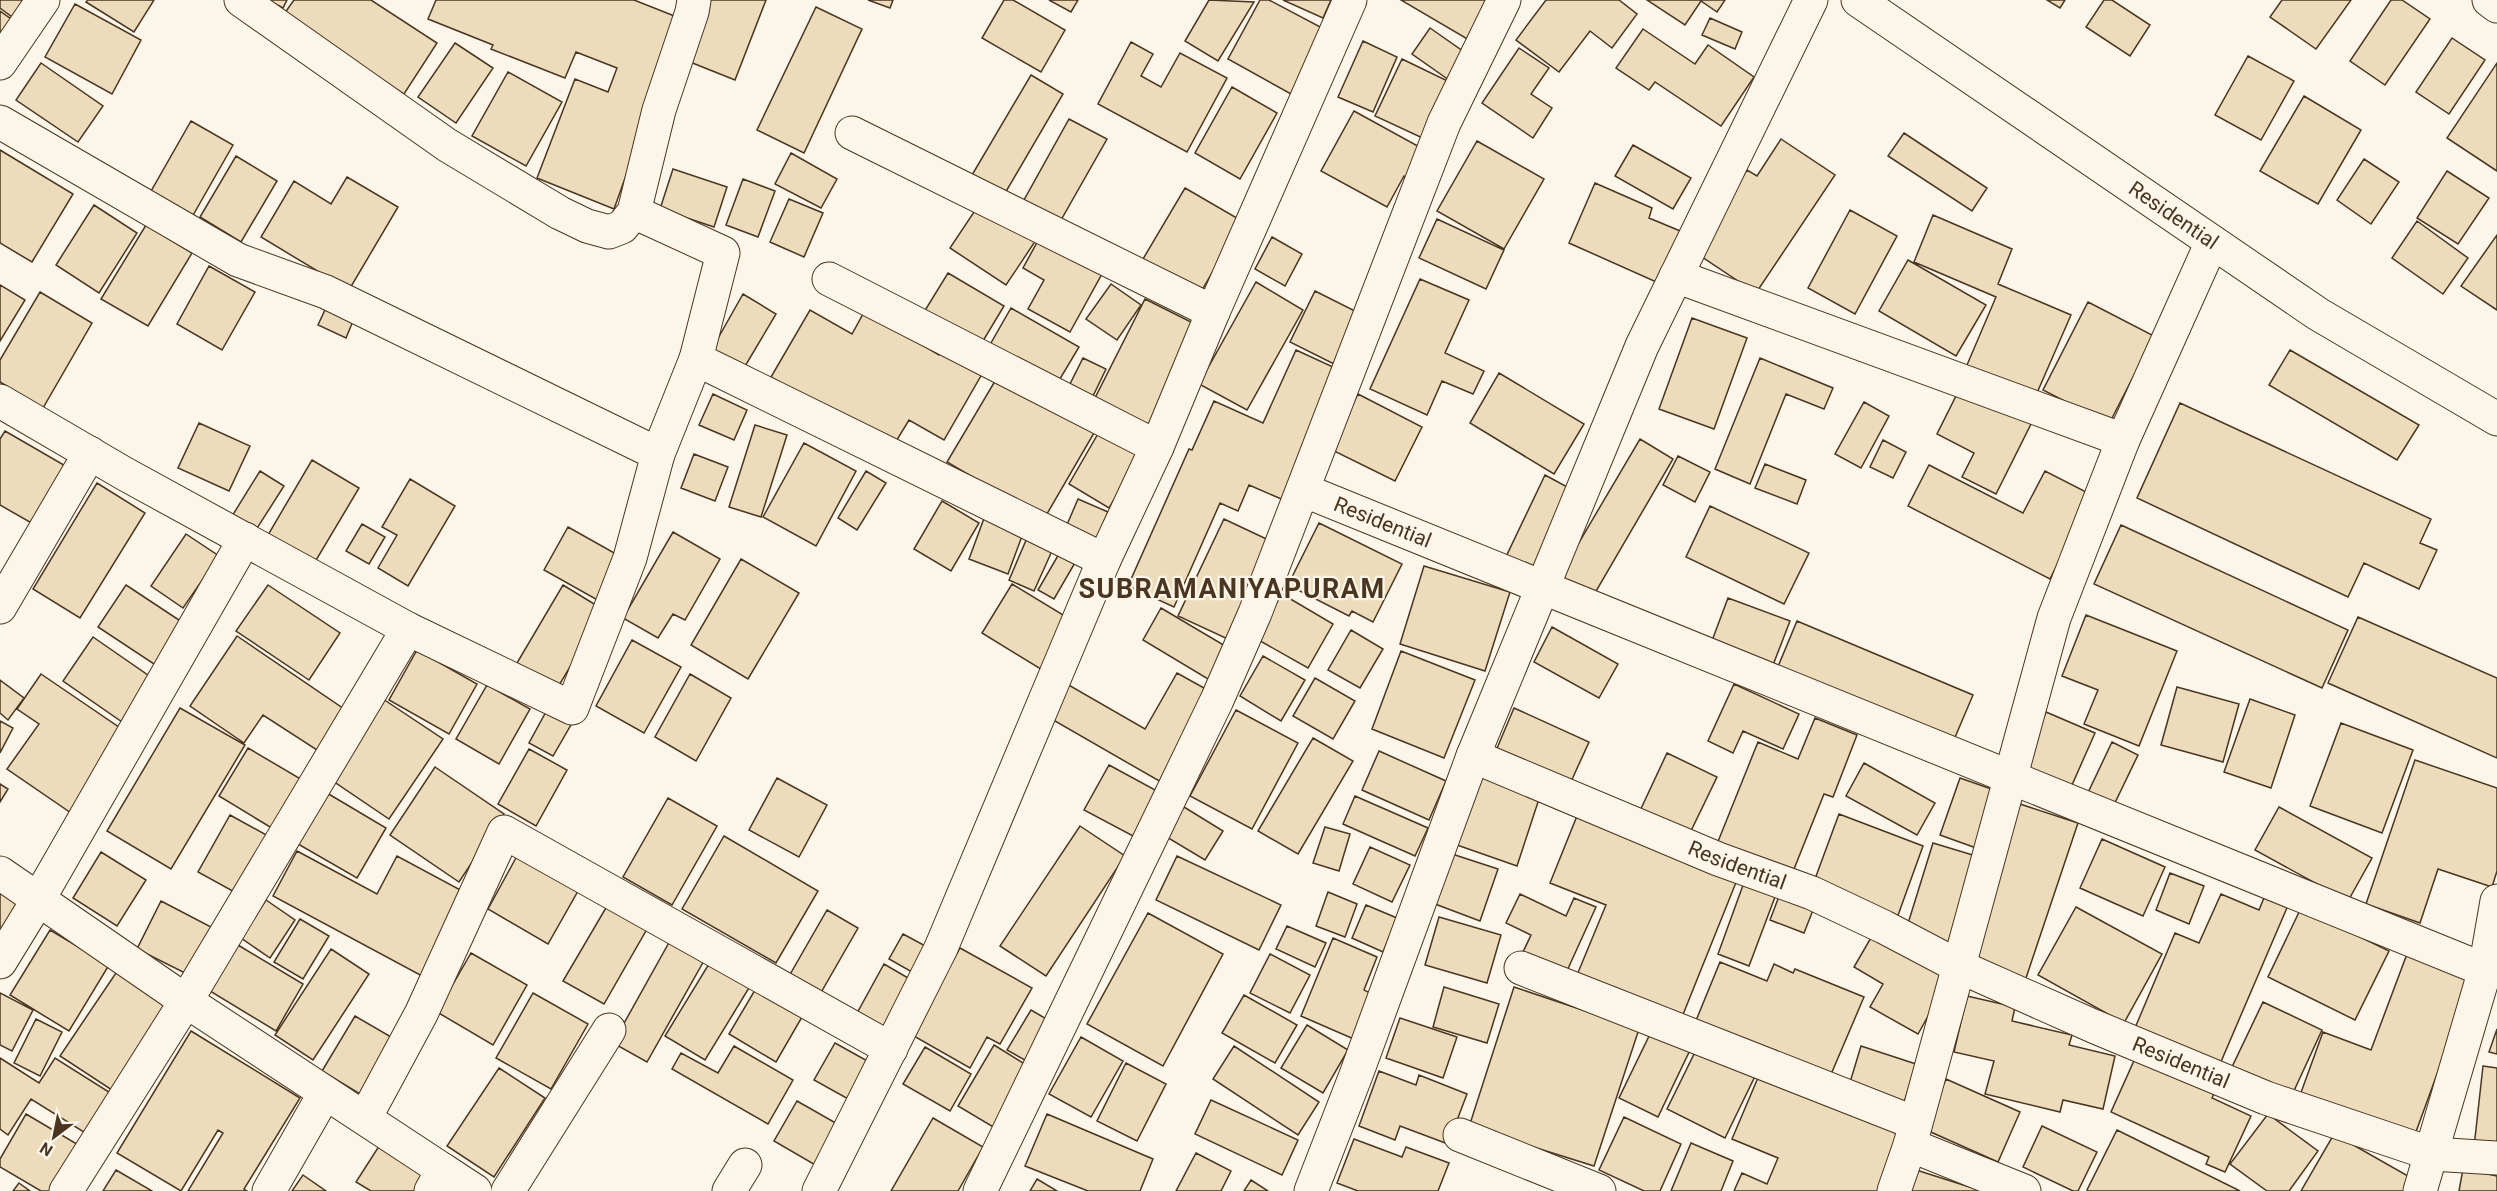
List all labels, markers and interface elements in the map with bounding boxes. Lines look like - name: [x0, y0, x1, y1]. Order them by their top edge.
- street label: Residential: [2124, 176, 2223, 254]
- street label: Residential: [1330, 492, 1435, 553]
- district label: SUBRAMANIYAPURAM: [1078, 573, 1386, 605]
- street label: Residential: [1684, 836, 1790, 895]
- street label: Residential: [2129, 1032, 2233, 1094]
- north arrow: [24, 1107, 84, 1167]
- text: N: [36, 1138, 56, 1160]

